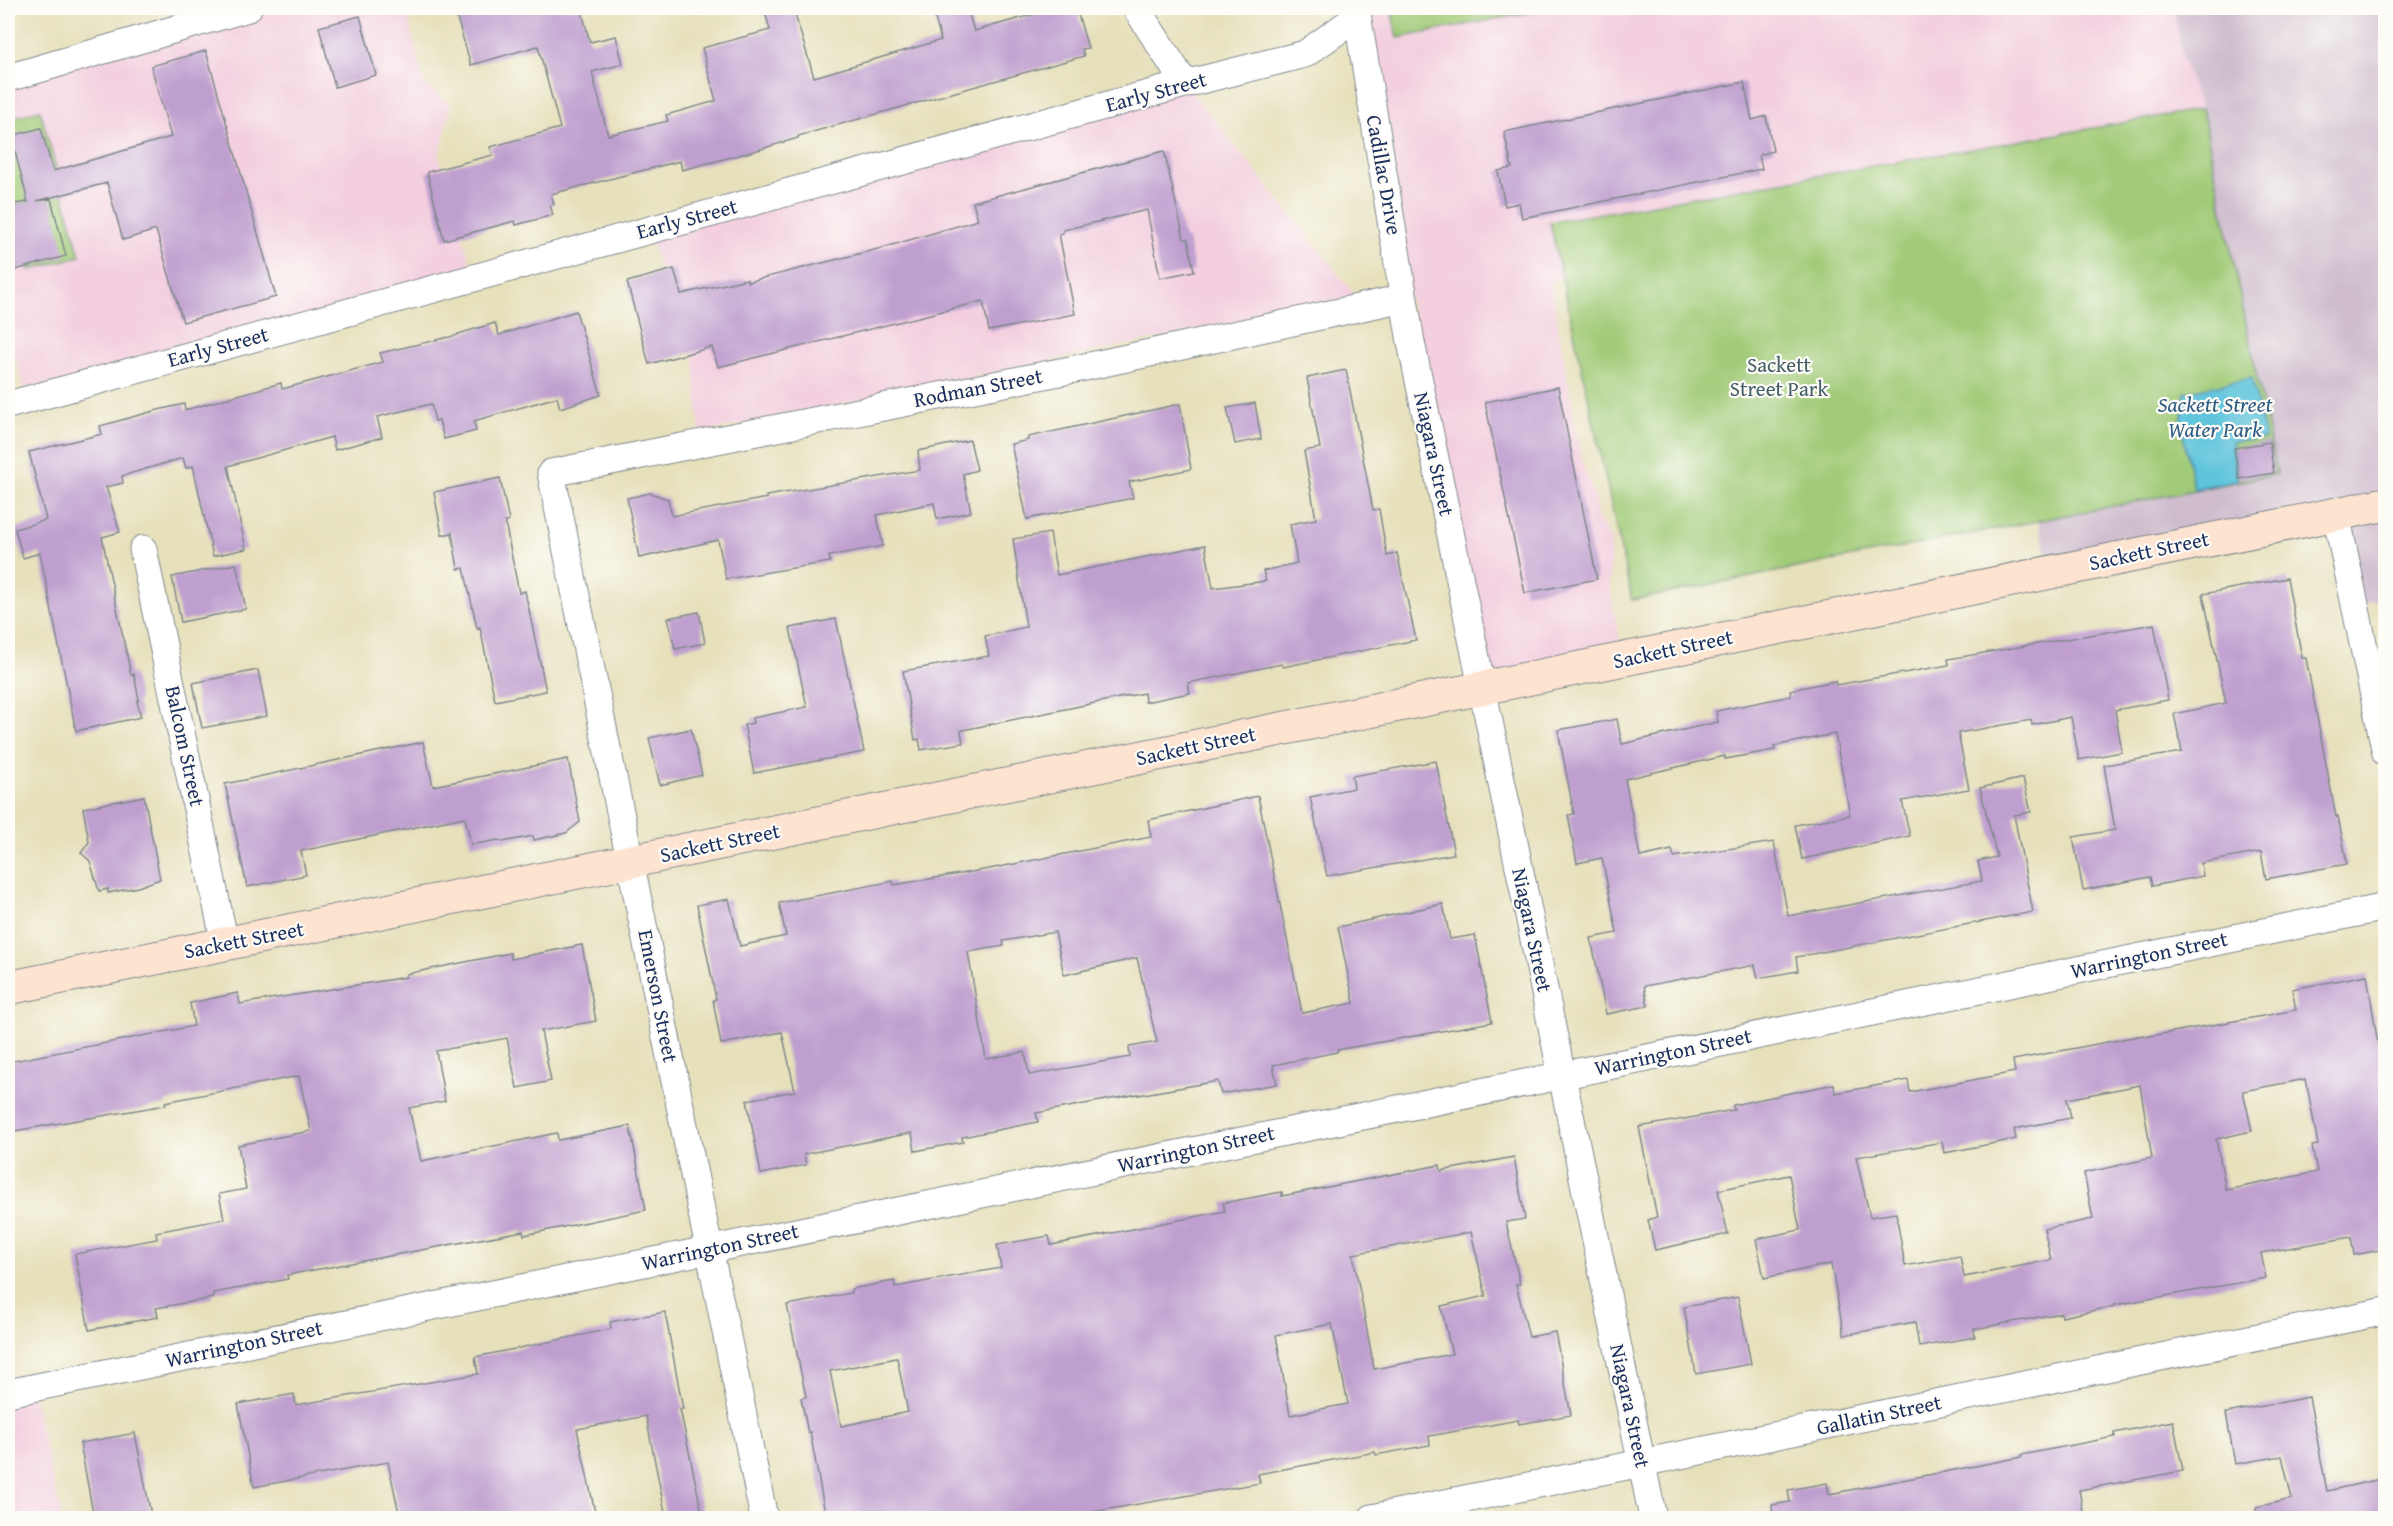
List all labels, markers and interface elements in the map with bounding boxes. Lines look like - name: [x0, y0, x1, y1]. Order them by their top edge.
- street label: Early Street: [1102, 63, 1210, 120]
- street label: Cadillac Drive: [1359, 113, 1410, 237]
- street label: Early Street: [633, 190, 741, 247]
- street label: Early Street: [164, 318, 272, 375]
- park label: Sackett Street Park: [1730, 349, 1828, 404]
- street label: Rodman Street: [911, 360, 1046, 415]
- water label: Sackett Street Water Park: [2158, 388, 2274, 445]
- street label: Niagara Street: [1406, 389, 1463, 519]
- street label: Sackett Street: [2086, 523, 2212, 578]
- street label: Sackett Street: [1610, 621, 1736, 676]
- street label: Balcom Street: [158, 683, 214, 810]
- street label: Sackett Street: [1133, 718, 1259, 773]
- street label: Sackett Street: [657, 815, 783, 870]
- street label: Niagara Street: [1504, 865, 1561, 995]
- street label: Sackett Street: [181, 913, 307, 966]
- street label: Warrington Street: [2067, 923, 2231, 986]
- street label: Emerson Street: [630, 927, 687, 1066]
- street label: Warrington Street: [1591, 1020, 1755, 1083]
- street label: Warrington Street: [1114, 1117, 1278, 1180]
- street label: Warrington Street: [638, 1215, 802, 1278]
- street label: Warrington Street: [162, 1312, 326, 1375]
- street label: Niagara Street: [1602, 1341, 1659, 1471]
- street label: Gallatin Street: [1814, 1386, 1945, 1443]

